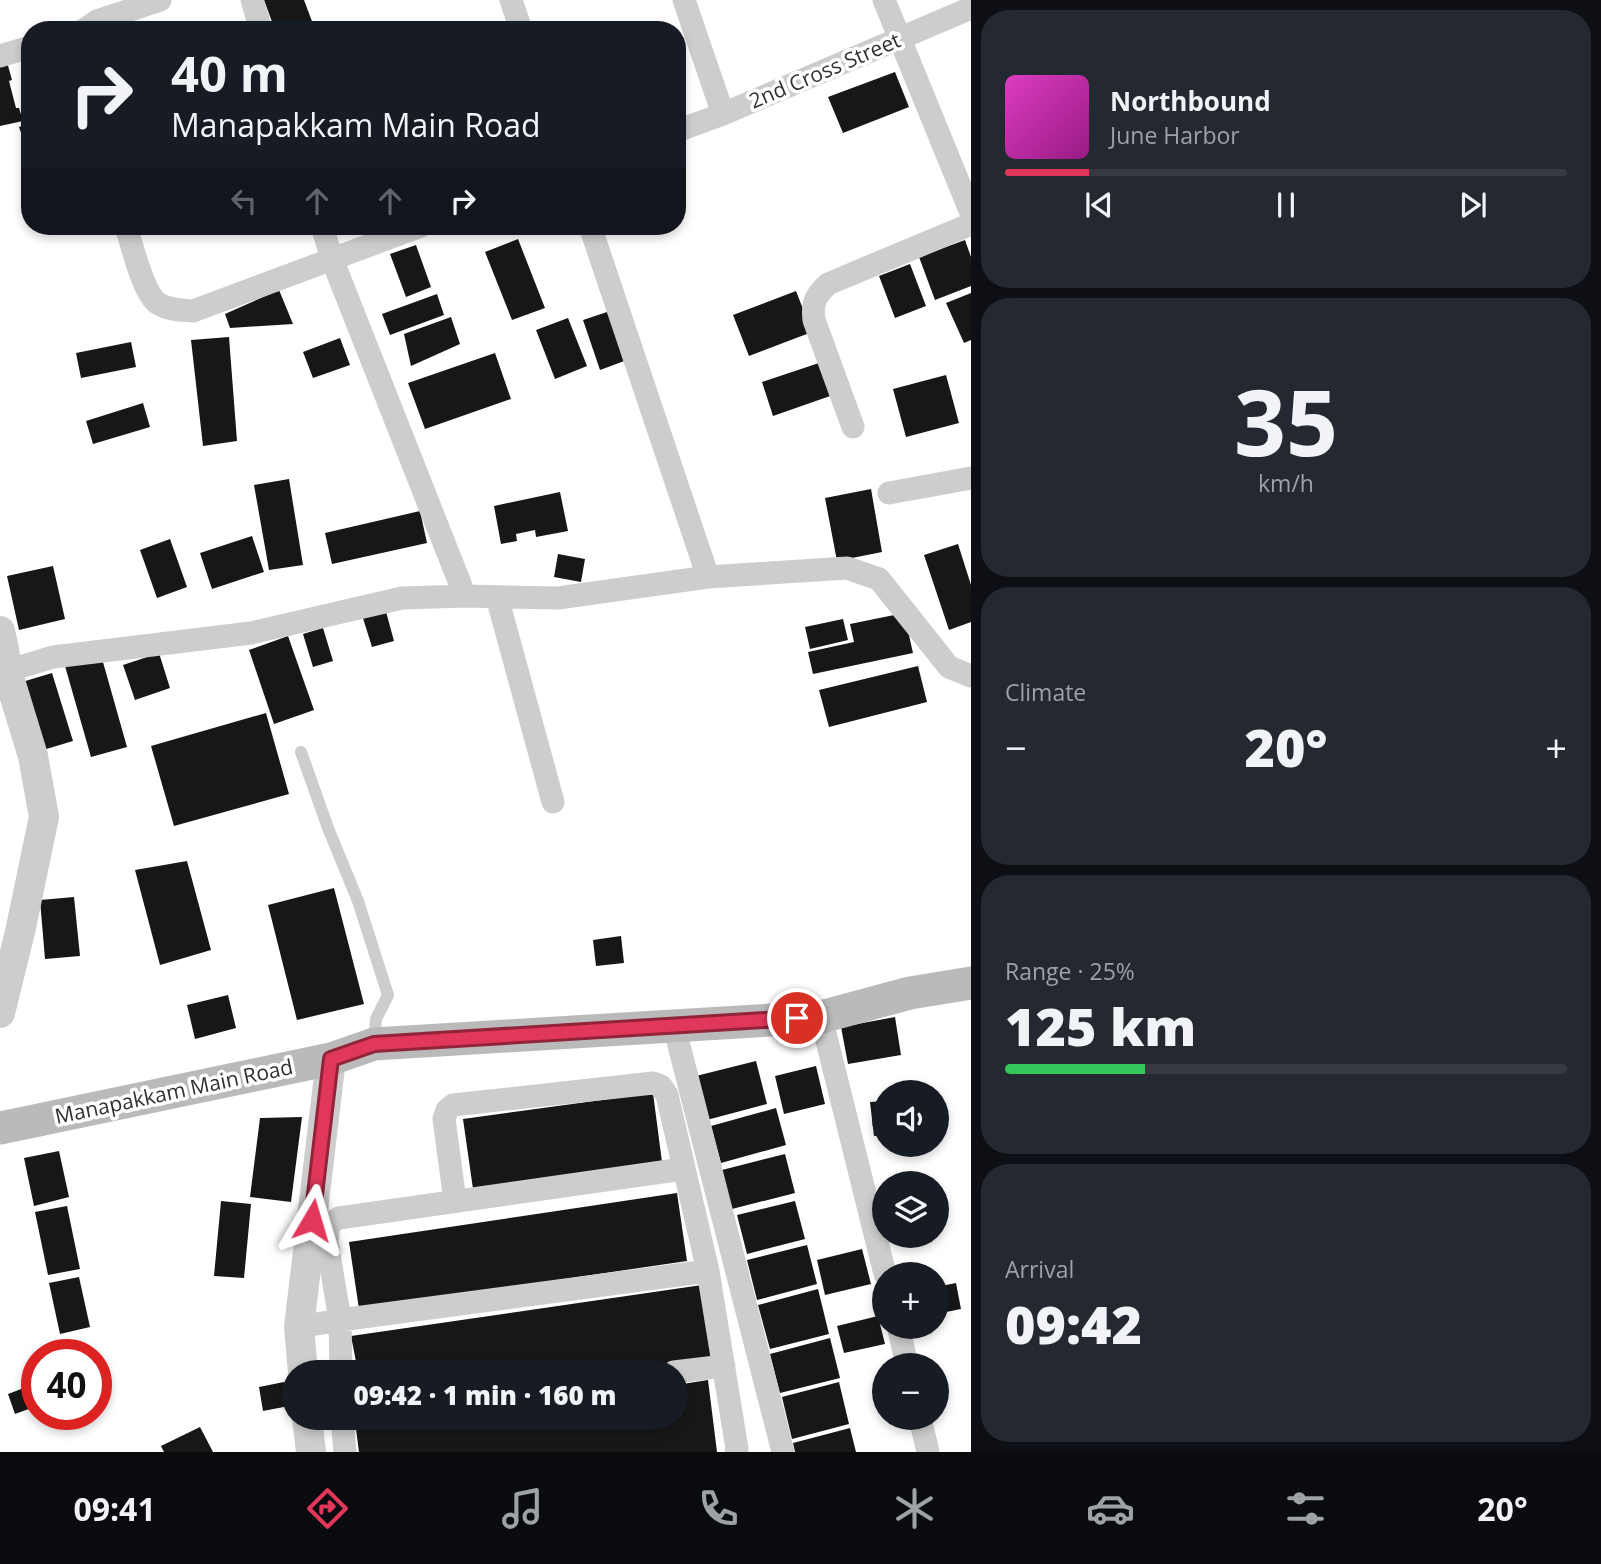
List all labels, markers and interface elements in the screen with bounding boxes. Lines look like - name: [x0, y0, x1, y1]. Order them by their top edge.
- street label: 2nd Cross Street: [745, 26, 905, 115]
- text: 40 m: [171, 40, 288, 106]
- icon: right: [56, 49, 147, 140]
- text: Northbound: [1110, 83, 1271, 119]
- text: Manapakkam Main Road: [171, 103, 541, 146]
- text: June Harbor: [1110, 119, 1240, 151]
- icon: left: [225, 182, 263, 220]
- icon: ahead: [298, 182, 336, 220]
- icon: ahead: [371, 182, 409, 220]
- icon: right: [444, 182, 482, 220]
- icon: previous: [1080, 186, 1118, 224]
- icon: pause: [1267, 186, 1305, 224]
- icon: next: [1454, 186, 1492, 224]
- text: 35: [1234, 359, 1338, 483]
- text: km/h: [1258, 467, 1314, 499]
- text: Climate: [1005, 676, 1086, 708]
- text: 20°: [1245, 711, 1327, 782]
- text: −: [1005, 721, 1027, 773]
- text: +: [1545, 721, 1567, 773]
- text: Range · 25%: [1005, 955, 1135, 987]
- pin: [767, 988, 827, 1048]
- text: 125 km: [1005, 990, 1196, 1061]
- icon: arrive: [778, 999, 816, 1037]
- street label: Manapakkam Main Road: [52, 1052, 295, 1130]
- map controls: [872, 1080, 949, 1430]
- button: sound: [872, 1080, 949, 1157]
- button: layers: [872, 1171, 949, 1248]
- position arrow: [275, 1183, 349, 1257]
- text: Arrival: [1005, 1253, 1074, 1285]
- button: +: [872, 1262, 949, 1339]
- text: 09:42: [1005, 1288, 1142, 1359]
- speed limit sign: 40: [21, 1339, 112, 1430]
- button: −: [872, 1353, 949, 1430]
- text: 09:42 · 1 min · 160 m: [354, 1377, 616, 1413]
- icon: directions: [303, 1484, 352, 1533]
- icon: music: [498, 1484, 547, 1533]
- icon: phone: [694, 1484, 743, 1533]
- icon: climate: [890, 1484, 939, 1533]
- icon: car: [1086, 1484, 1135, 1533]
- icon: filters: [1281, 1484, 1330, 1533]
- text: 09:41: [73, 1487, 156, 1530]
- text: 20°: [1477, 1487, 1528, 1530]

